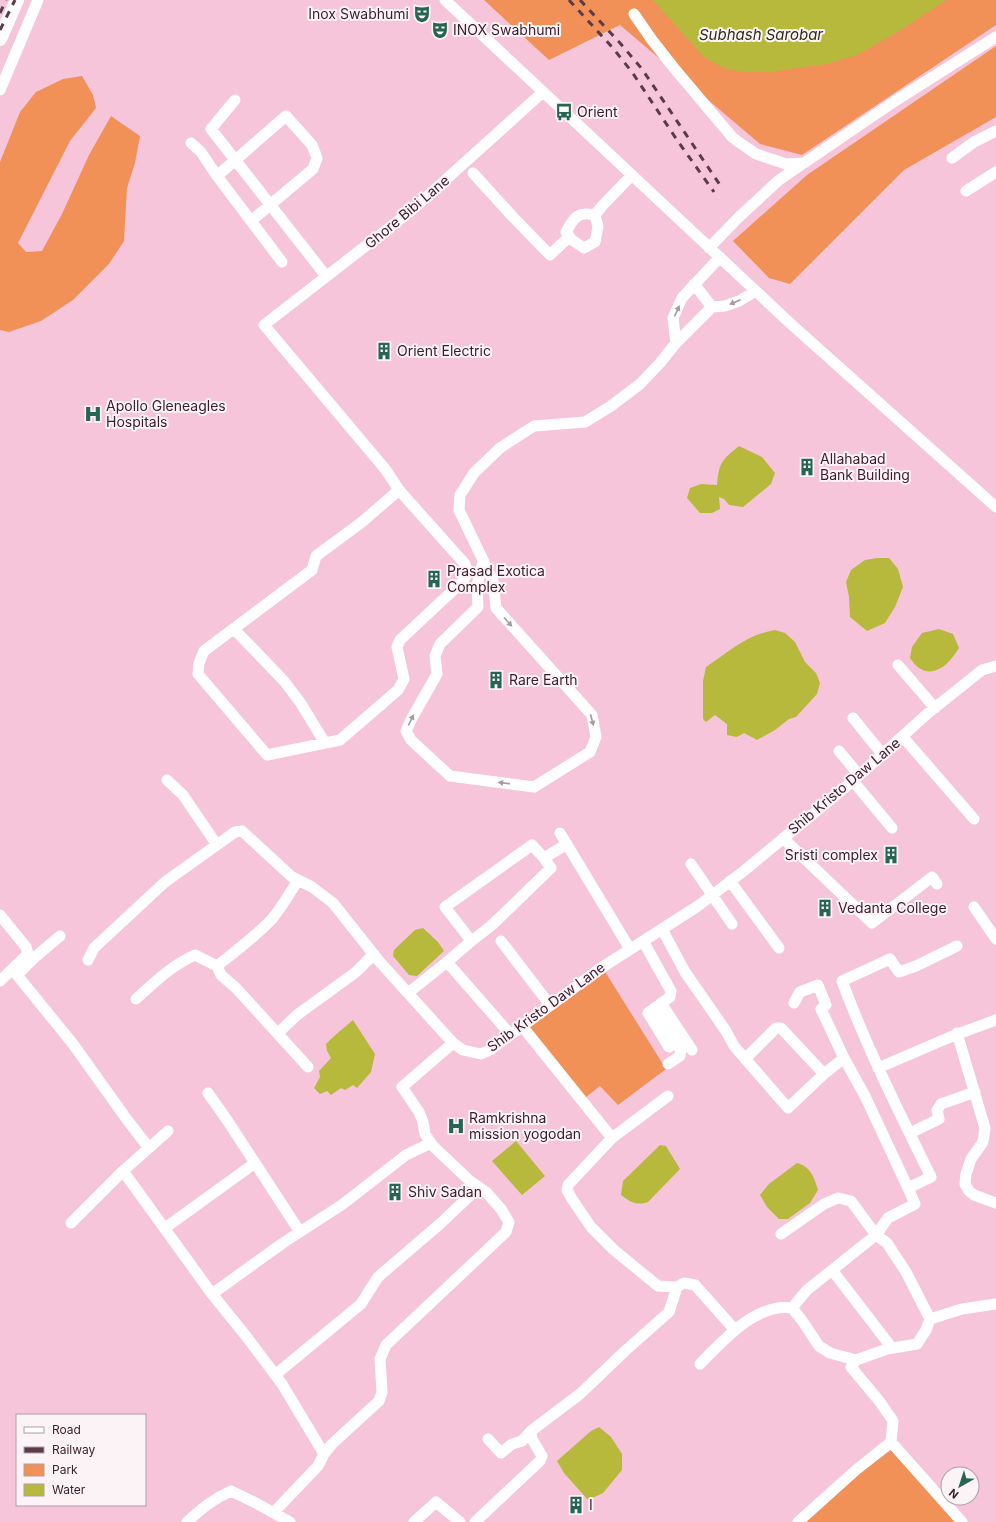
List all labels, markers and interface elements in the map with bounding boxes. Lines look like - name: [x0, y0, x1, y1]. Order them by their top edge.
- theatre icon: Inox Swabhumi: [412, 4, 432, 24]
- place label: Inox Swabhumi: [308, 5, 409, 22]
- theatre icon: INOX Swabhumi: [430, 20, 450, 40]
- place label: INOX Swabhumi: [453, 21, 560, 38]
- water label: Subhash Sarobar: [699, 25, 823, 44]
- bus stop icon: Orient: [554, 102, 574, 122]
- place label: Orient: [577, 103, 618, 120]
- street label: Ghore Bibi Lane: [361, 171, 452, 252]
- one-way arrow: [730, 299, 741, 305]
- one-way arrow: [673, 305, 680, 317]
- building icon: Orient Electric: [374, 341, 394, 361]
- place label: Orient Electric: [397, 342, 491, 359]
- place label: Apollo Gleneagles Hospitals: [106, 397, 226, 430]
- hospital icon: Apollo Gleneagles Hospitals: [83, 404, 103, 424]
- place label: Allahabad Bank Building: [820, 450, 910, 483]
- building icon: Allahabad Bank Building: [797, 457, 817, 477]
- place label: Prasad Exotica Complex: [447, 562, 545, 595]
- building icon: Prasad Exotica Complex: [424, 569, 444, 589]
- one-way arrow: [503, 617, 512, 626]
- building icon: Rare Earth: [486, 670, 506, 690]
- place label: Rare Earth: [509, 671, 578, 688]
- one-way arrow: [589, 714, 595, 726]
- one-way arrow: [408, 715, 414, 726]
- street label: Shib Kristo Daw Lane: [784, 734, 903, 838]
- one-way arrow: [498, 780, 510, 786]
- building icon: Sristi complex: [881, 845, 901, 865]
- place label: Sristi complex: [785, 846, 878, 863]
- building icon: Vedanta College: [815, 898, 835, 918]
- place label: Vedanta College: [838, 899, 947, 916]
- street label: Shib Kristo Daw Lane: [484, 958, 608, 1055]
- place label: Ramkrishna mission yogodan: [469, 1109, 581, 1142]
- hospital icon: Ramkrishna mission yogodan: [446, 1116, 466, 1136]
- building icon: Shiv Sadan: [385, 1182, 405, 1202]
- place label: Shiv Sadan: [408, 1183, 482, 1200]
- legend: [16, 1414, 146, 1506]
- text: Road: [52, 1422, 81, 1437]
- text: Railway: [52, 1442, 96, 1457]
- text: Park: [52, 1462, 78, 1477]
- north arrow: [940, 1466, 980, 1506]
- text: Water: [52, 1482, 86, 1497]
- text: N: [946, 1486, 961, 1502]
- building icon: I: [566, 1495, 586, 1515]
- place label: I: [589, 1496, 593, 1513]

